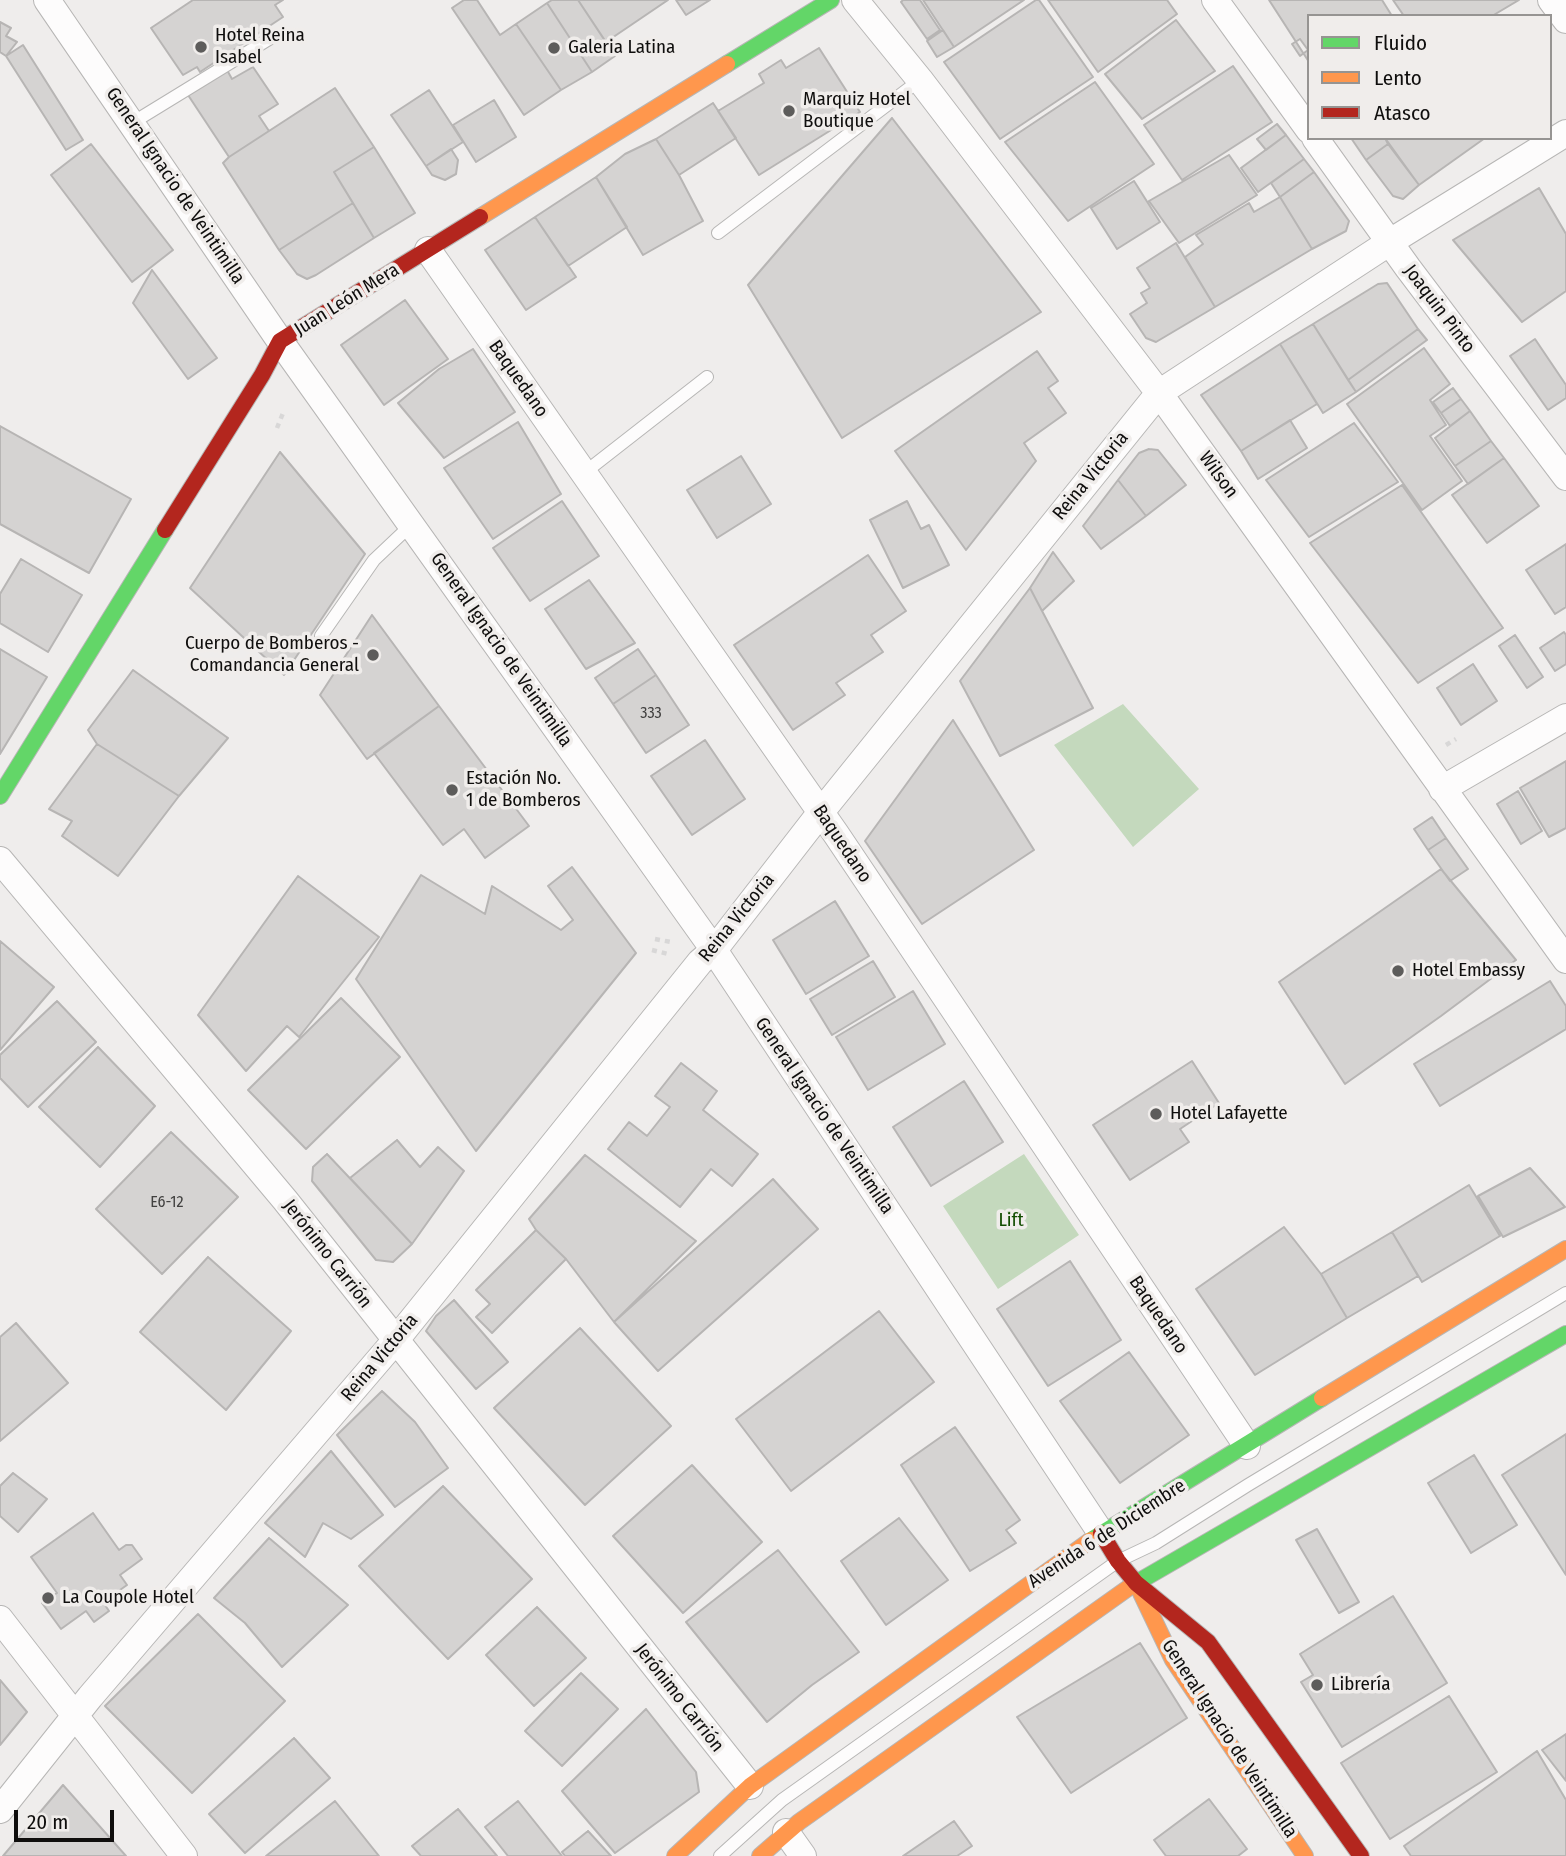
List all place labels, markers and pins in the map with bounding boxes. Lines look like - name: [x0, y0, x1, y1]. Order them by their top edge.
- place label: Hotel Reina Isabel: [215, 25, 305, 69]
- place label: Galeria Latina: [568, 37, 675, 59]
- marker: Hotel Reina Isabel: [193, 39, 209, 55]
- marker: Galeria Latina: [546, 40, 562, 56]
- place label: Marquiz Hotel Boutique: [803, 89, 911, 133]
- marker: Marquiz Hotel Boutique: [781, 103, 797, 119]
- place label: Cuerpo de Bomberos - Comandancia General: [185, 633, 359, 677]
- marker: Cuerpo de Bomberos - Comandancia General: [365, 647, 381, 663]
- place label: Estación No. 1 de Bomberos: [466, 768, 581, 812]
- marker: Estación No. 1 de Bomberos: [444, 782, 460, 798]
- place label: Hotel Embassy: [1412, 960, 1525, 982]
- marker: Hotel Embassy: [1390, 963, 1406, 979]
- place label: Hotel Lafayette: [1170, 1103, 1288, 1125]
- marker: Hotel Lafayette: [1148, 1106, 1164, 1122]
- place label: La Coupole Hotel: [62, 1587, 194, 1609]
- marker: La Coupole Hotel: [40, 1590, 56, 1606]
- place label: Librería: [1331, 1674, 1391, 1696]
- marker: Librería: [1309, 1677, 1325, 1693]

